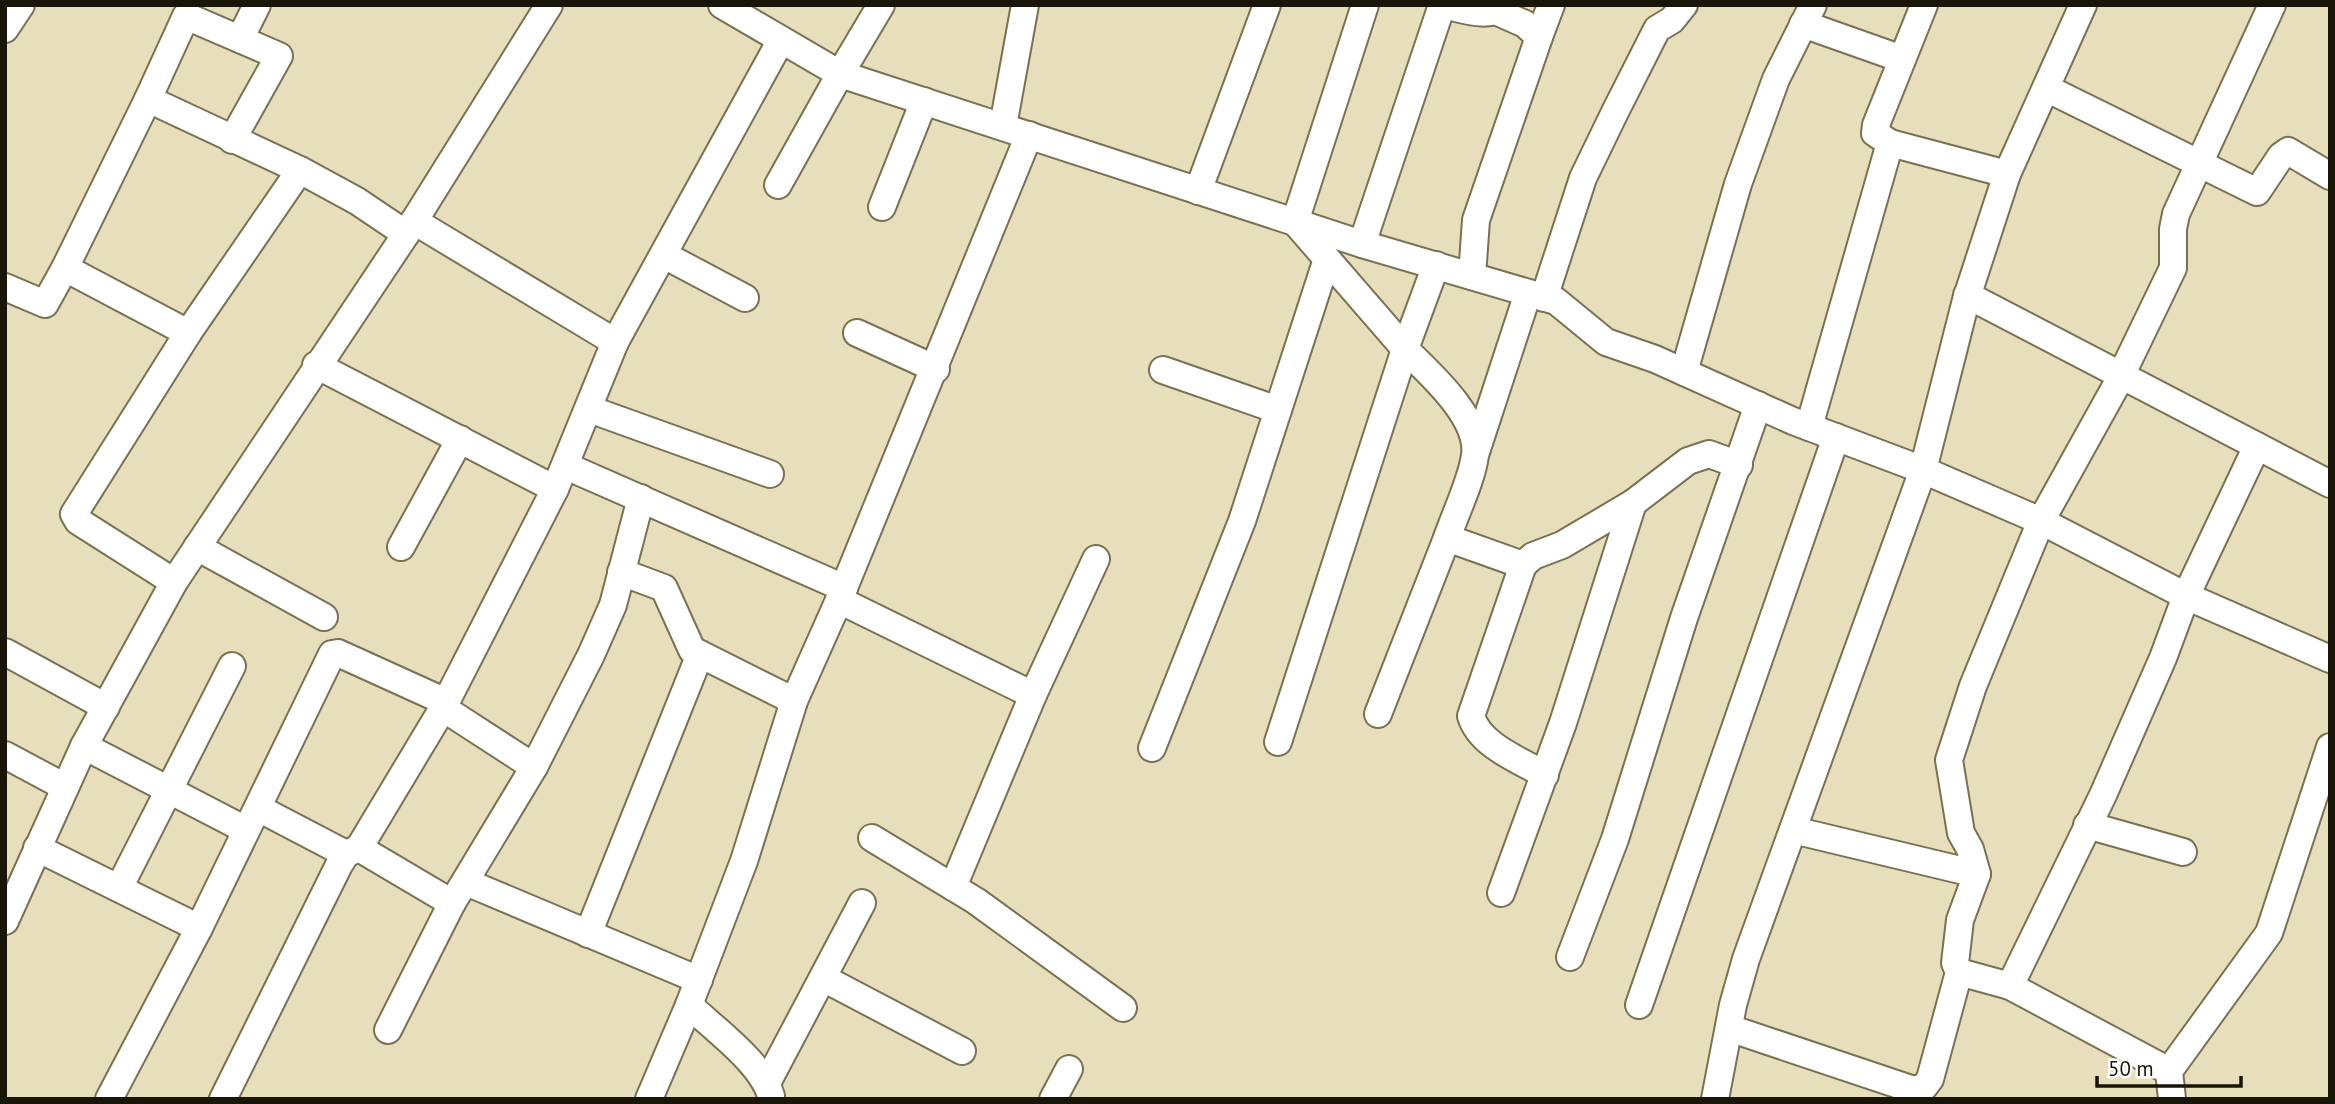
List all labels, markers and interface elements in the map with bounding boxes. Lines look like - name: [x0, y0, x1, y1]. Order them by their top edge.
- scale bar: [2097, 1044, 2240, 1088]
- text: 50 m: [2108, 1055, 2154, 1082]

